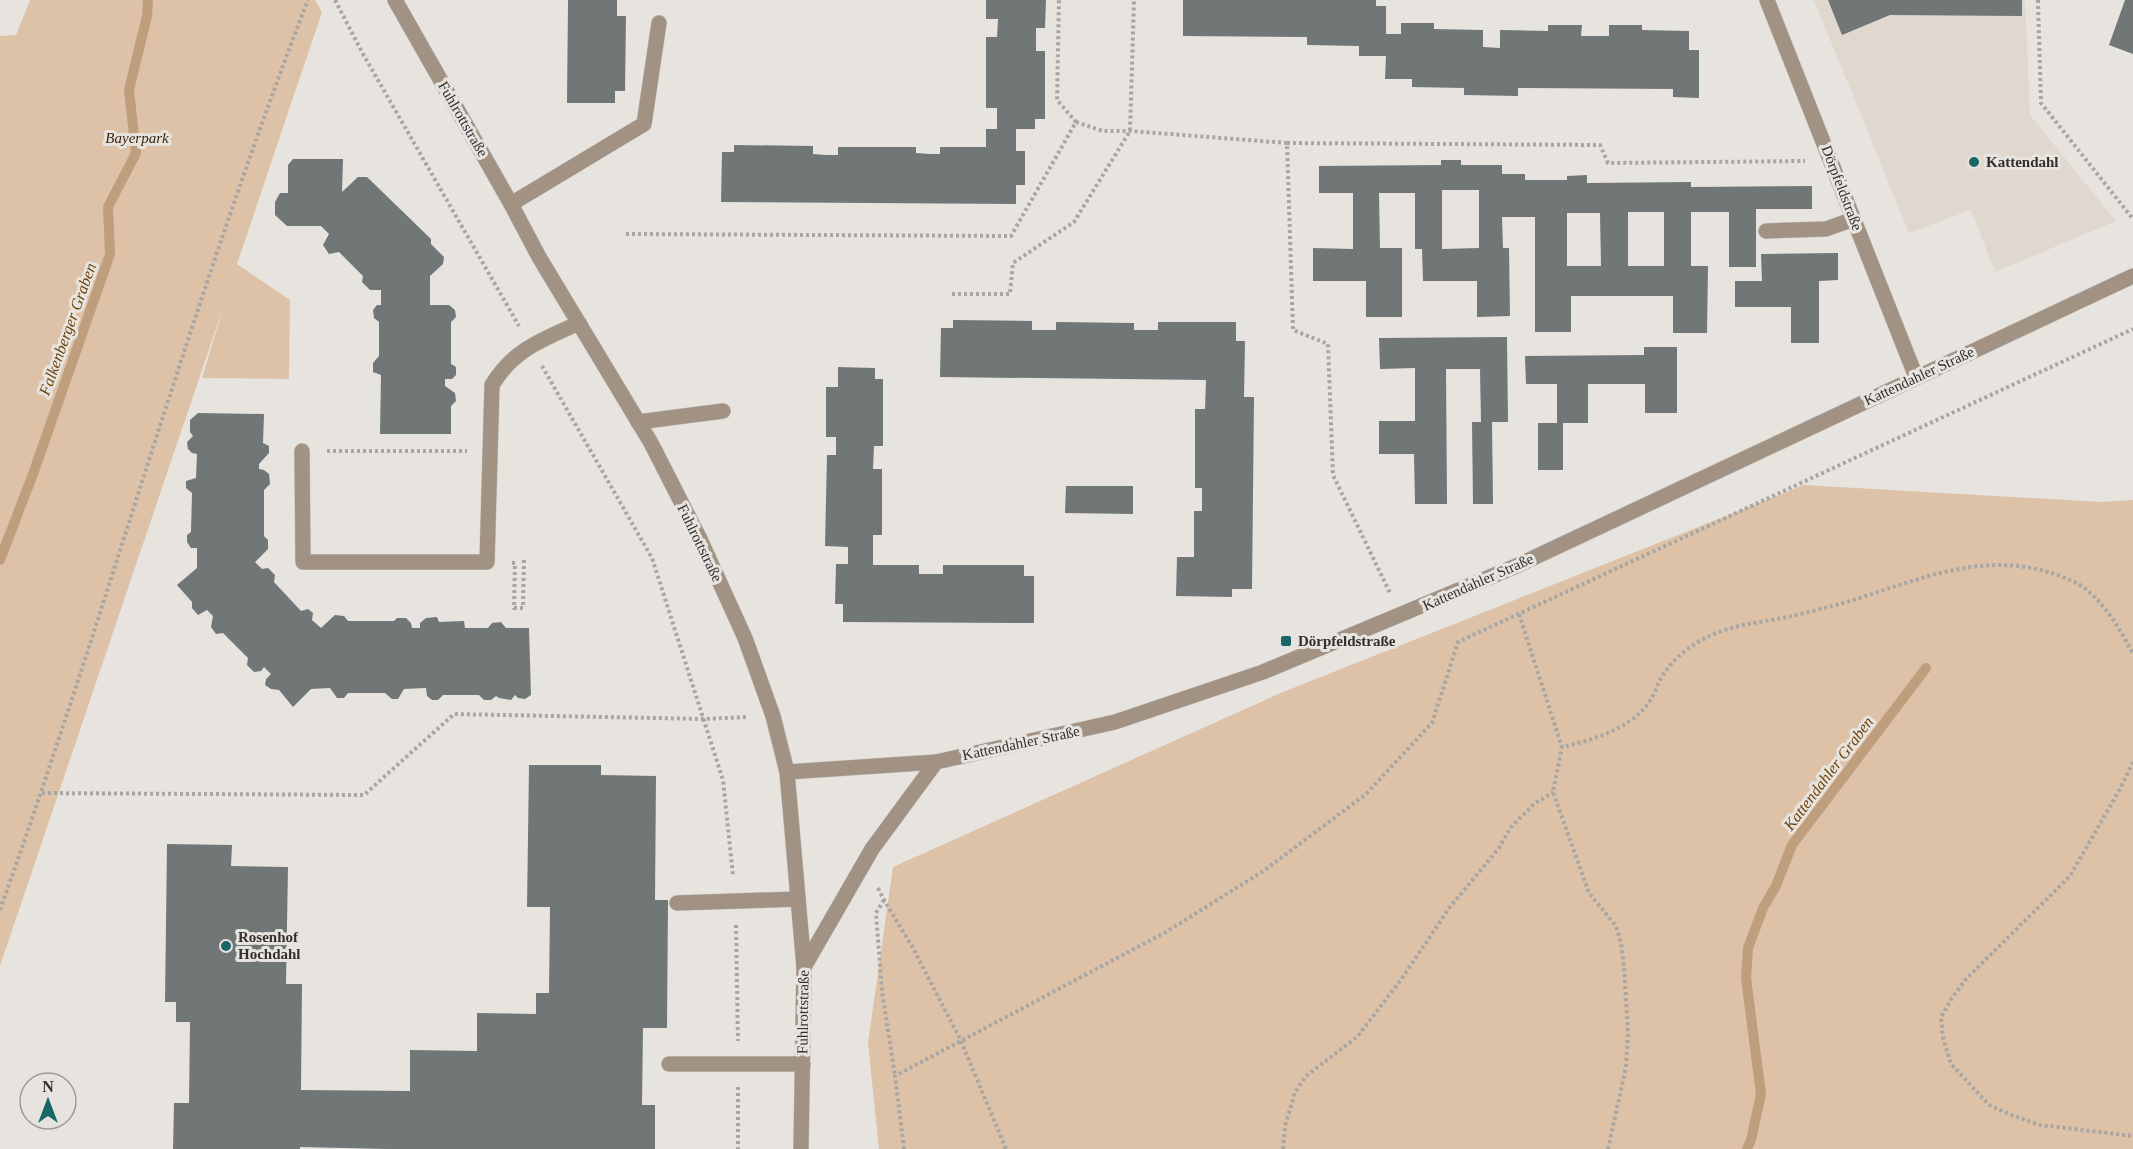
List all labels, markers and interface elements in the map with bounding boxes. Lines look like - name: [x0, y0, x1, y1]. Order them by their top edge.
- street label: Fuhlrottstraße: [435, 79, 491, 160]
- park label: Bayerpark: [105, 130, 169, 146]
- street label: Dörpfeldstraße: [1818, 143, 1866, 233]
- place label: Kattendahl: [1986, 154, 2059, 170]
- marker: Kattendahl: [1967, 155, 1981, 169]
- water label: Falkenberger Graben: [35, 261, 100, 399]
- street label: Kattendahler Straße: [1861, 343, 1977, 409]
- street label: Fuhlrottstraße: [674, 502, 726, 585]
- street label: Kattendahler Straße: [1420, 550, 1536, 614]
- place label: Dörpfeldstraße: [1298, 633, 1396, 649]
- marker: Dörpfeldstraße: [1279, 634, 1293, 648]
- water label: Kattendahler Graben: [1780, 713, 1877, 834]
- street label: Kattendahler Straße: [961, 723, 1081, 763]
- place label: Rosenhof Hochdahl: [238, 929, 301, 962]
- marker: Rosenhof Hochdahl: [219, 939, 233, 953]
- street label: Fuhlrottstraße: [794, 969, 812, 1054]
- north arrow: [18, 1071, 78, 1131]
- text: N: [42, 1078, 54, 1095]

